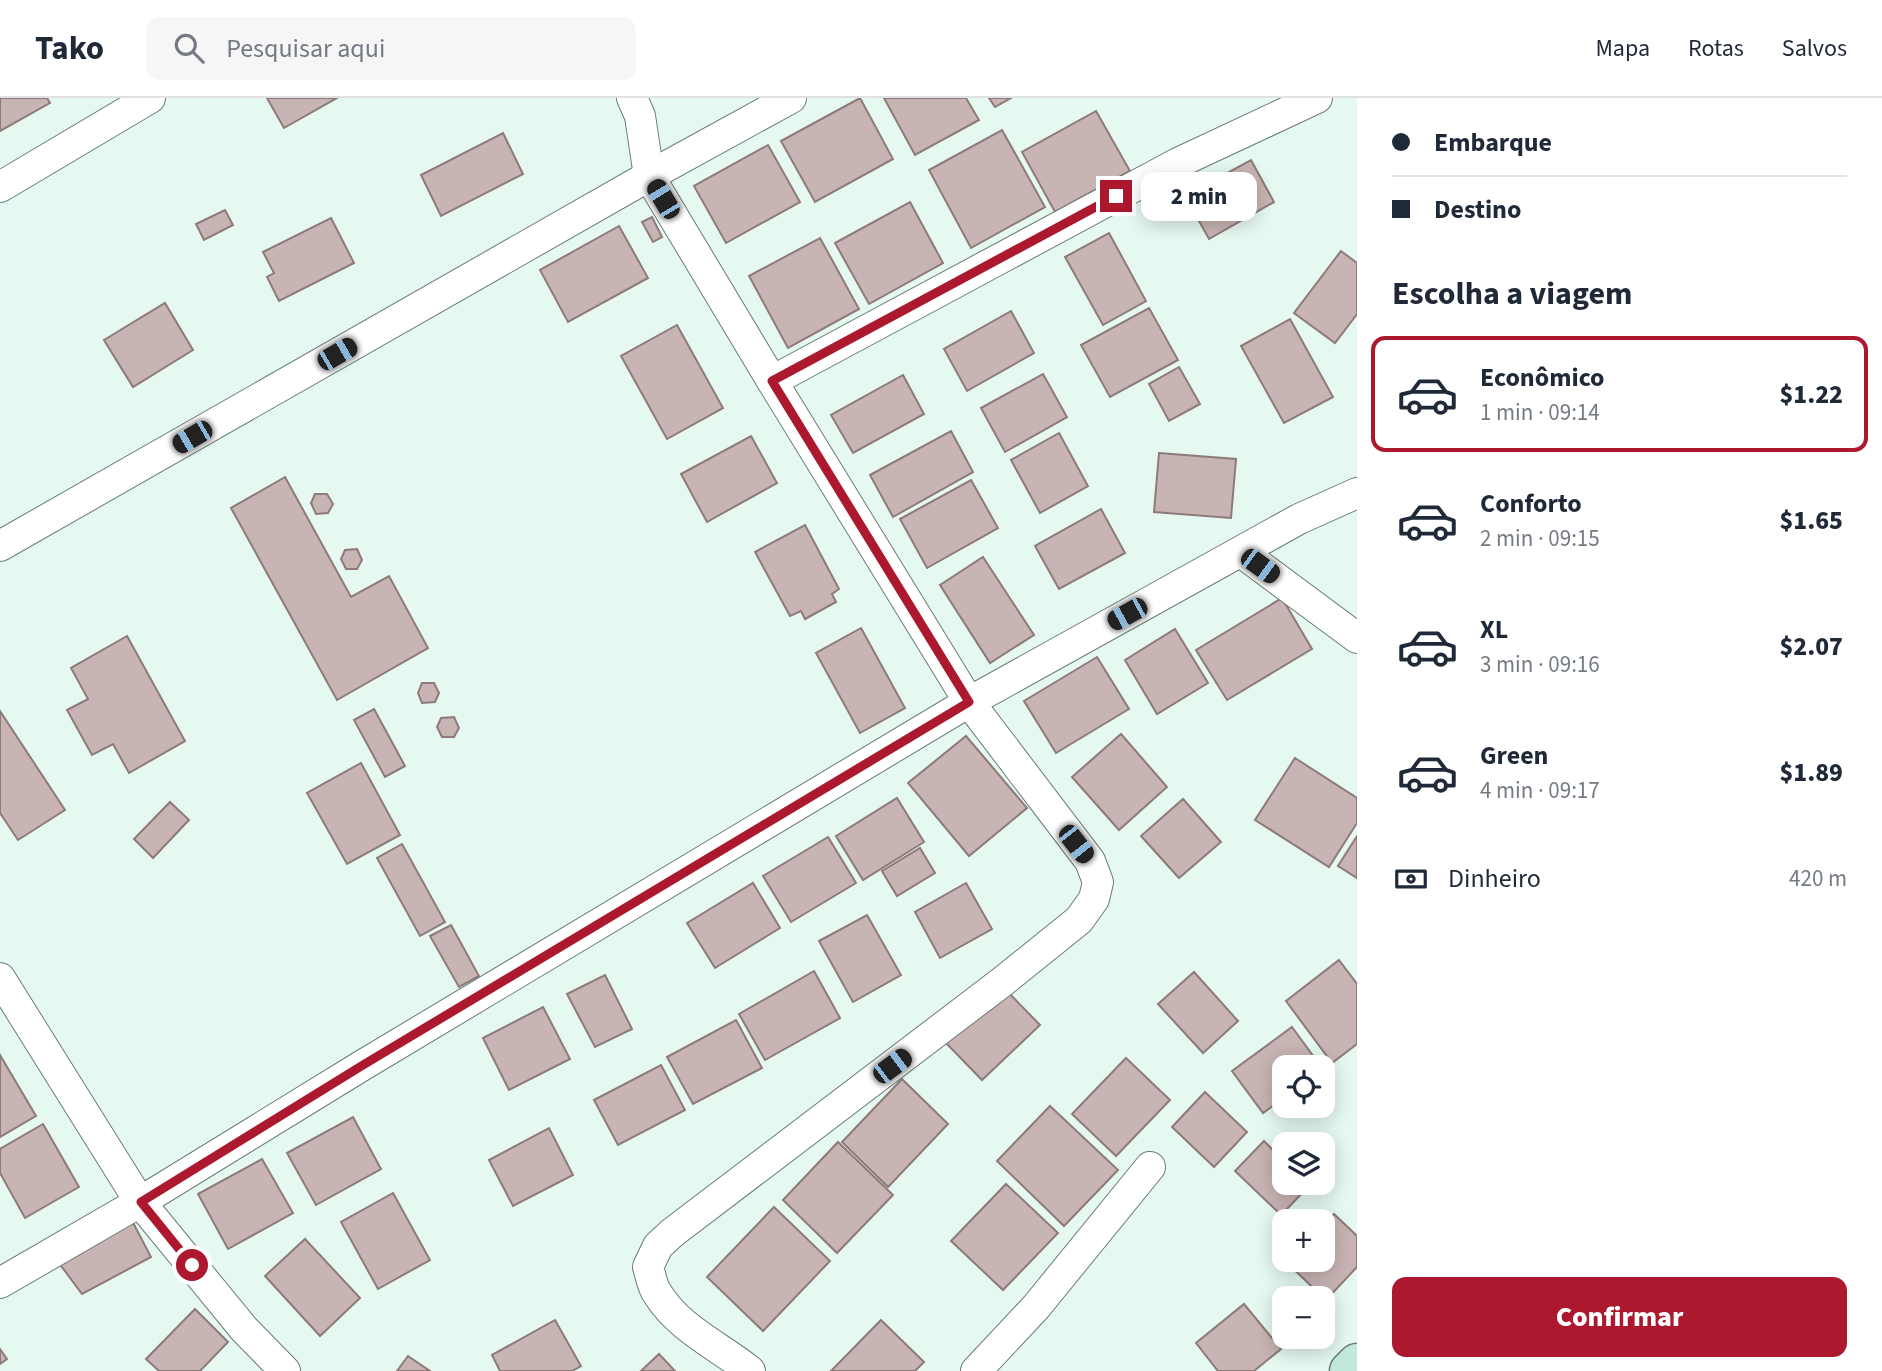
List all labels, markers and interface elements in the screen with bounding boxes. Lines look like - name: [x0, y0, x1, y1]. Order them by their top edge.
- search box: [146, 17, 636, 80]
- text: Tako: [35, 25, 104, 72]
- icon: search: [170, 29, 208, 67]
- text: Pesquisar aqui: [226, 30, 385, 67]
- text: Mapa: [1595, 31, 1650, 66]
- text: Rotas: [1688, 31, 1744, 66]
- text: Salvos: [1782, 31, 1847, 66]
- text: Embarque: [1434, 124, 1552, 161]
- callout: 2 min: [1140, 172, 1256, 220]
- car: [644, 176, 683, 222]
- route end: [1100, 180, 1132, 212]
- text: 2 min: [1171, 180, 1227, 213]
- text: Destino: [1434, 191, 1521, 228]
- text: Escolha a viagem: [1392, 271, 1632, 317]
- car: [314, 334, 361, 374]
- text: Econômico: [1480, 359, 1605, 396]
- icon: car: [1396, 363, 1459, 426]
- text: $1.22: [1779, 376, 1843, 413]
- text: 1 min · 09:14: [1480, 396, 1600, 429]
- car: [169, 417, 216, 457]
- text: Conforto: [1480, 485, 1582, 522]
- icon: car: [1396, 489, 1459, 552]
- text: $1.65: [1779, 502, 1843, 539]
- text: 2 min · 09:15: [1480, 522, 1600, 555]
- car: [1237, 545, 1284, 587]
- car: [1104, 595, 1151, 633]
- text: XL: [1480, 611, 1508, 648]
- icon: car: [1396, 615, 1459, 678]
- text: $2.07: [1779, 628, 1843, 665]
- text: 3 min · 09:16: [1480, 648, 1600, 681]
- text: Green: [1480, 737, 1548, 774]
- icon: car: [1396, 741, 1459, 804]
- text: $1.89: [1779, 754, 1843, 791]
- text: 4 min · 09:17: [1480, 774, 1600, 807]
- car: [1055, 821, 1098, 867]
- icon: cash: [1392, 860, 1430, 898]
- text: Dinheiro: [1448, 860, 1541, 897]
- text: 420 m: [1789, 862, 1847, 895]
- car: [869, 1045, 916, 1087]
- map controls: [1272, 1055, 1335, 1349]
- button: locate: [1272, 1055, 1335, 1118]
- button: layers: [1272, 1132, 1335, 1195]
- button: +: [1272, 1209, 1335, 1272]
- route start: [176, 1249, 208, 1281]
- button: Confirmar: [1392, 1277, 1847, 1357]
- button: −: [1272, 1286, 1335, 1349]

